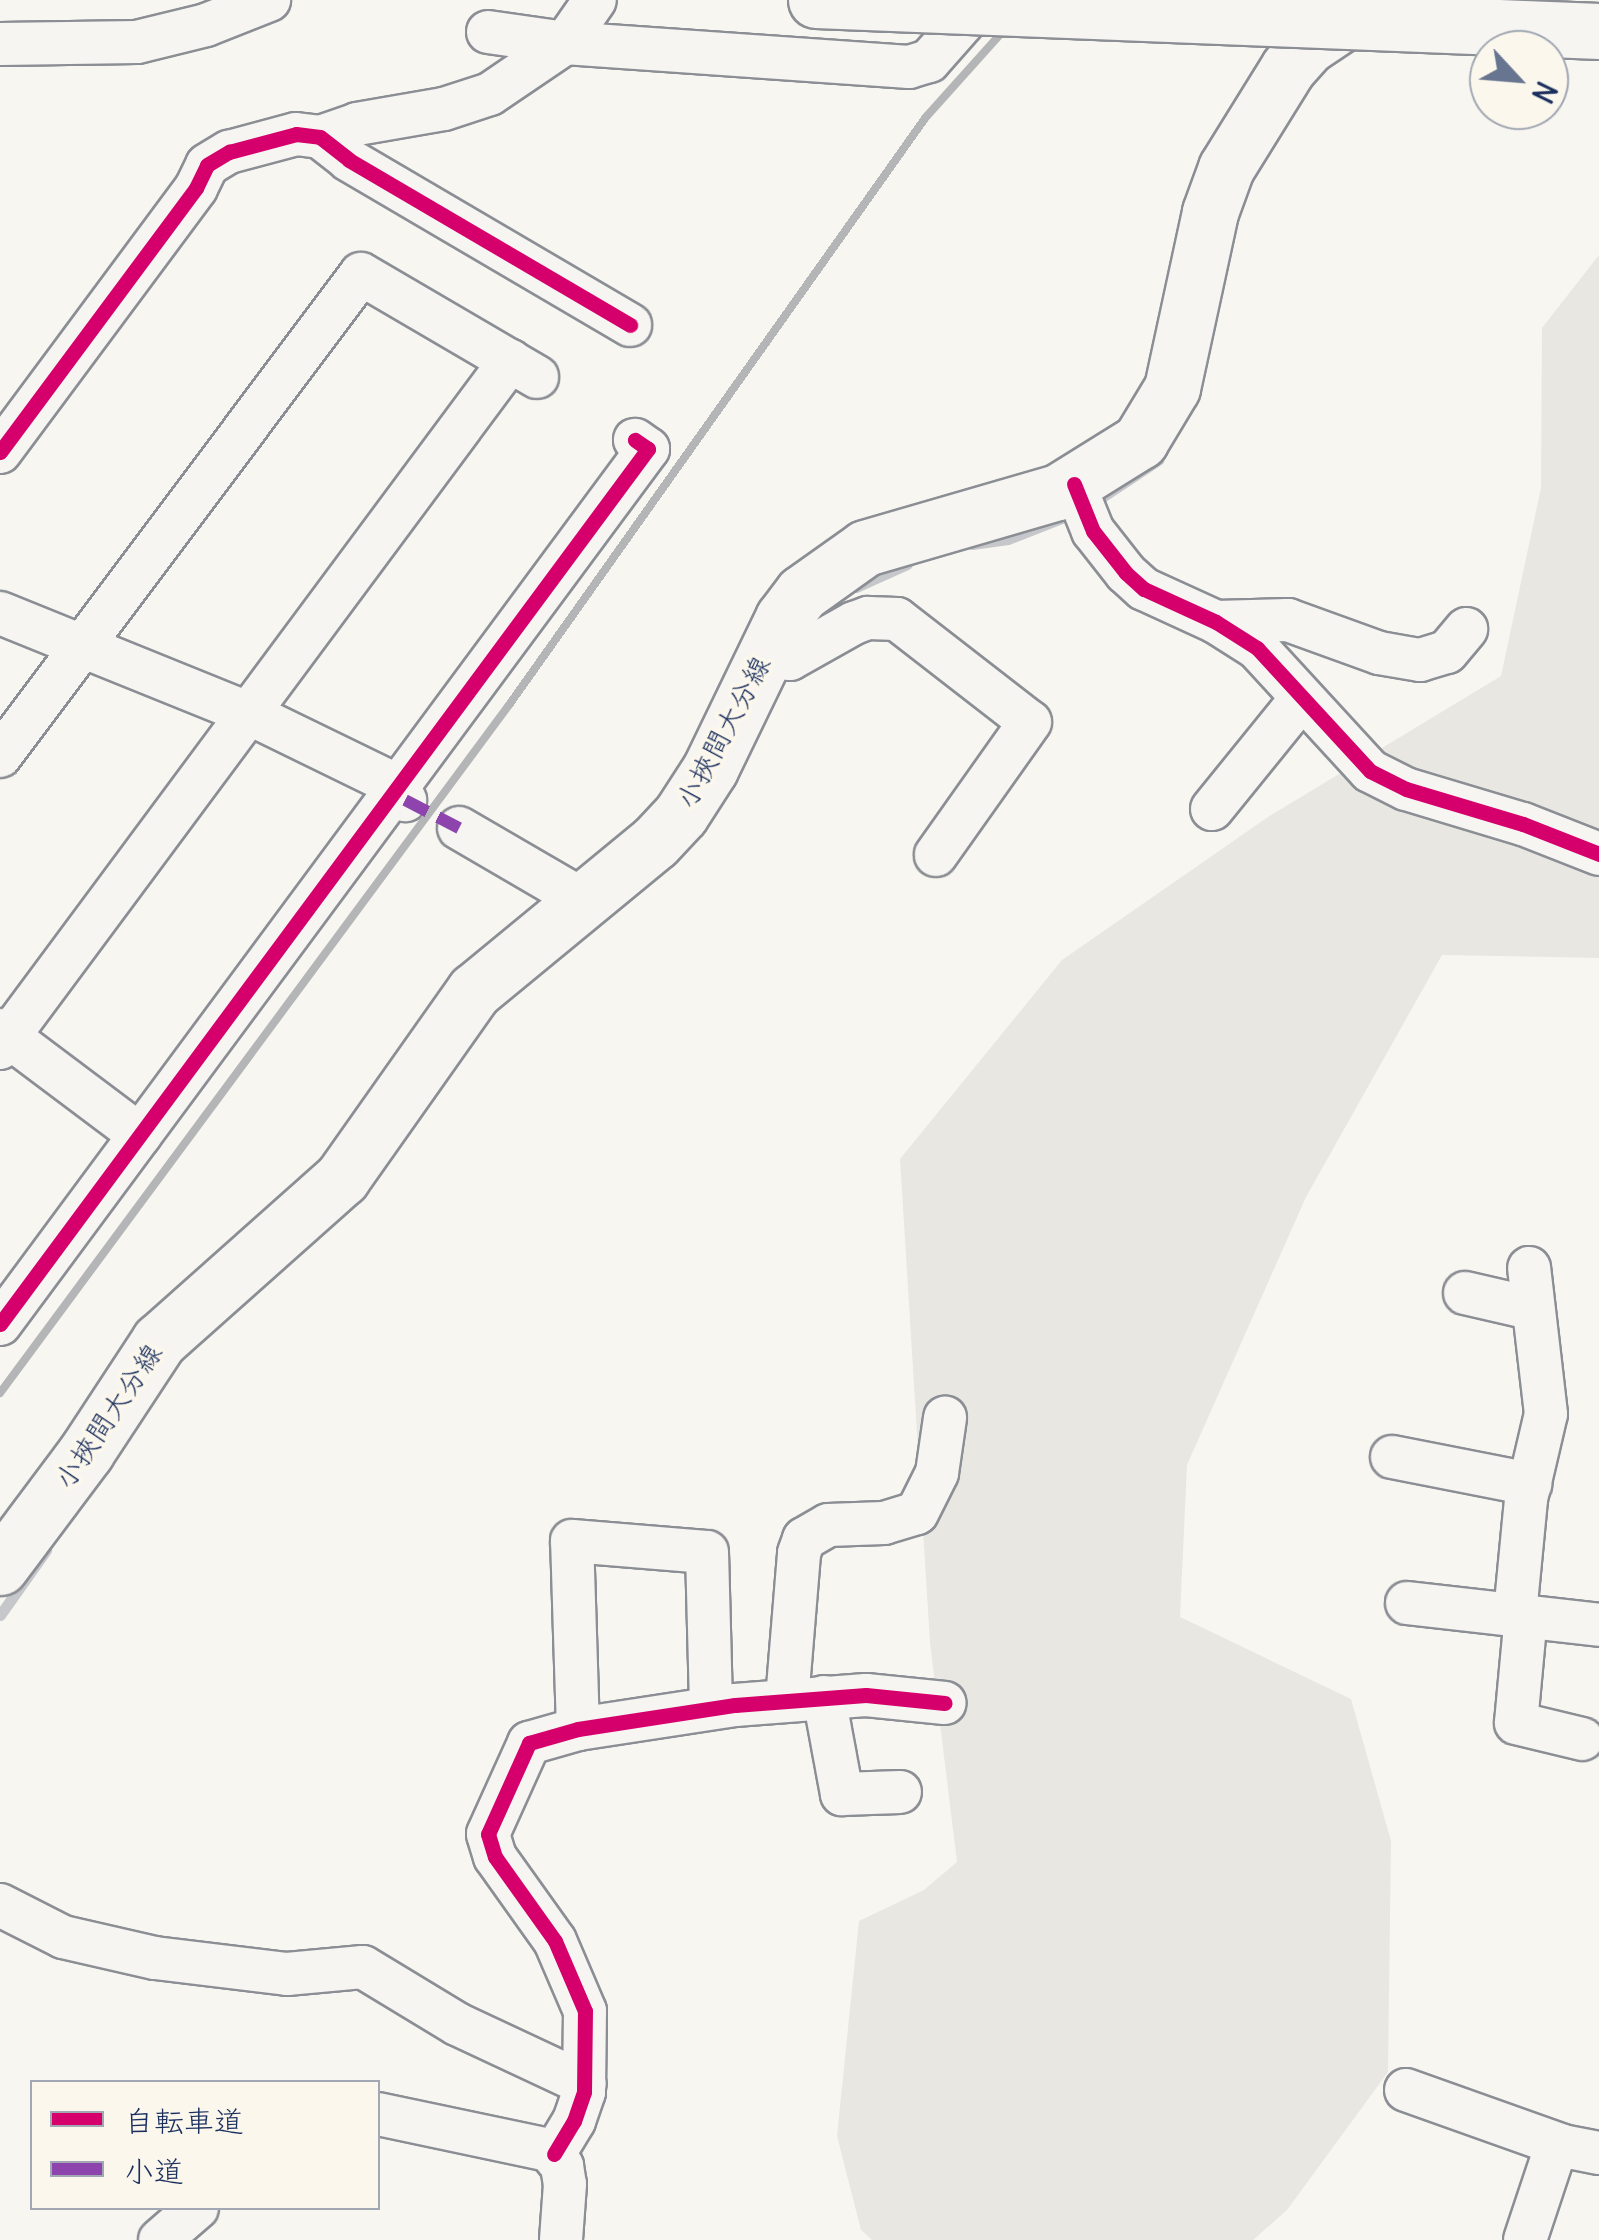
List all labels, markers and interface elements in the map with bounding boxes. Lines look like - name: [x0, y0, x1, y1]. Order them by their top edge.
- north arrow: [1469, 30, 1569, 130]
- text: N: [1524, 76, 1565, 109]
- street label: 小挾間大分線: [669, 650, 777, 814]
- street label: 小挾間大分線: [47, 1337, 169, 1495]
- legend: [30, 2080, 380, 2210]
- text: 自転車道: [124, 2102, 244, 2140]
- text: 小道: [124, 2152, 184, 2190]

